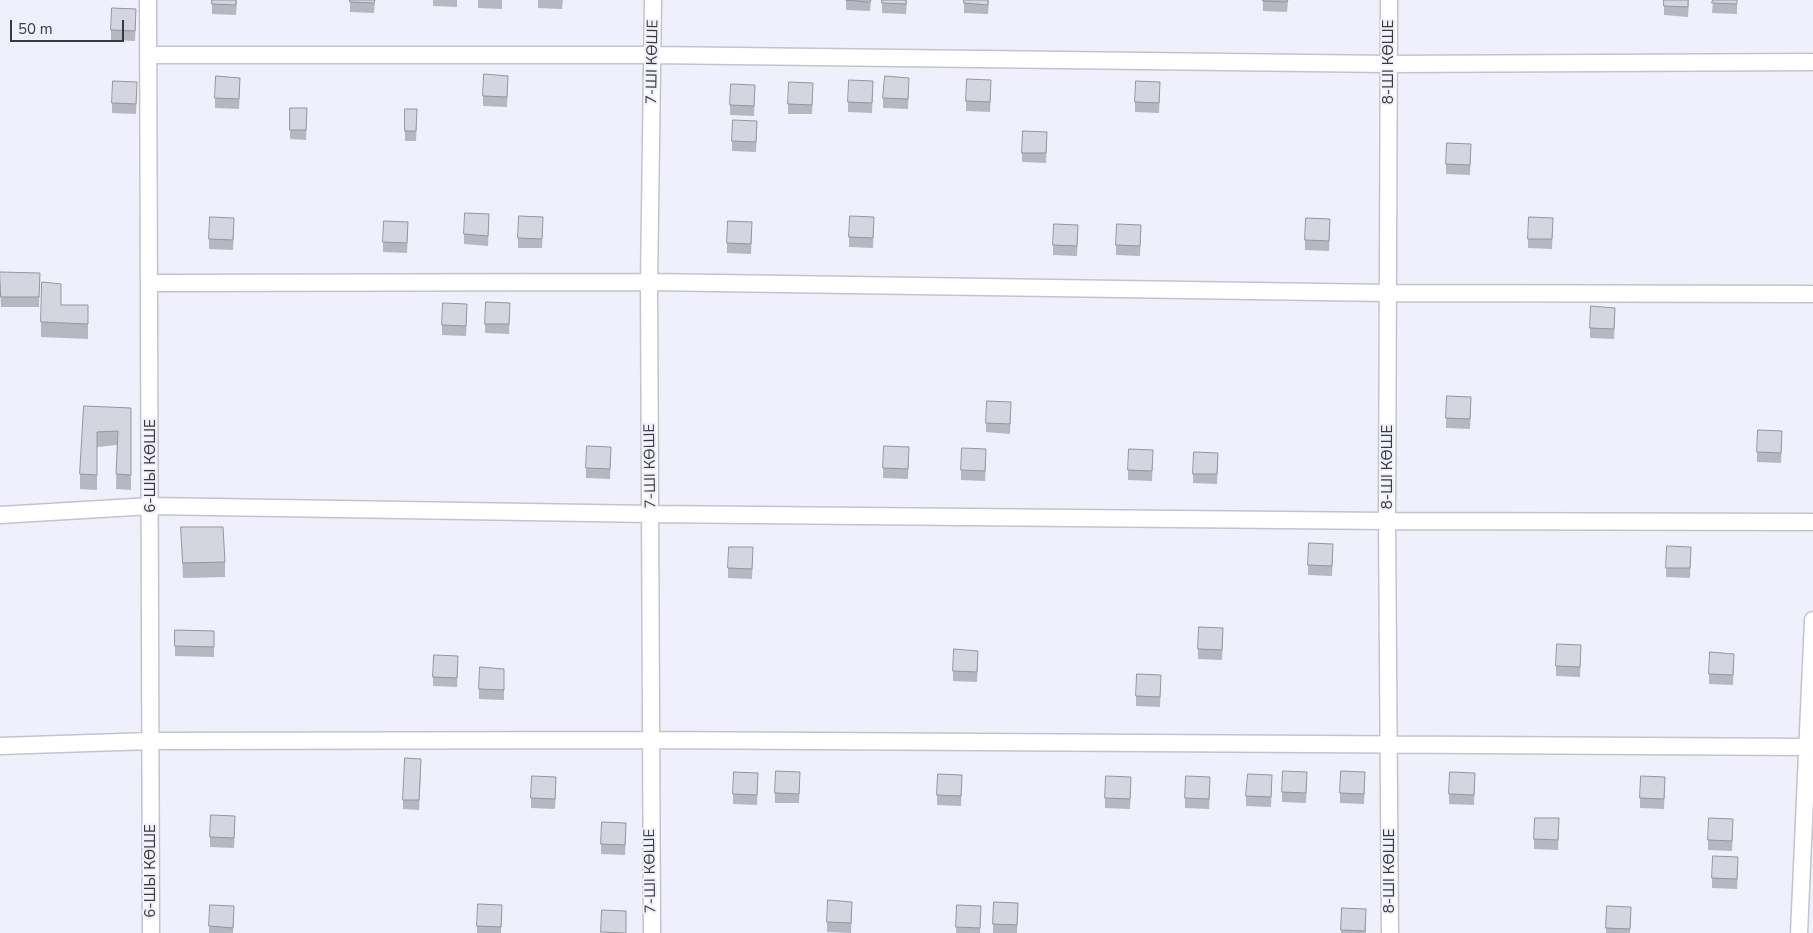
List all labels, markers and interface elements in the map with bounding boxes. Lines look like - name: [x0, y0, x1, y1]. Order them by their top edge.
- scale bar: [12, 10, 126, 42]
- text: 50 m: [18, 19, 53, 39]
- street label: 7-ШІ КӨШЕ: [643, 20, 663, 104]
- street label: 8-ШІ КӨШЕ: [1380, 20, 1398, 104]
- street label: 6-ШЫ КӨШЕ: [142, 419, 160, 513]
- street label: 7-ШІ КӨШЕ: [641, 424, 661, 508]
- street label: 8-ШІ КӨШЕ: [1379, 425, 1397, 509]
- street label: 6-ШЫ КӨШЕ: [142, 824, 160, 918]
- street label: 7-ШІ КӨШЕ: [641, 829, 661, 913]
- street label: 8-ШІ КӨШЕ: [1381, 829, 1399, 913]

